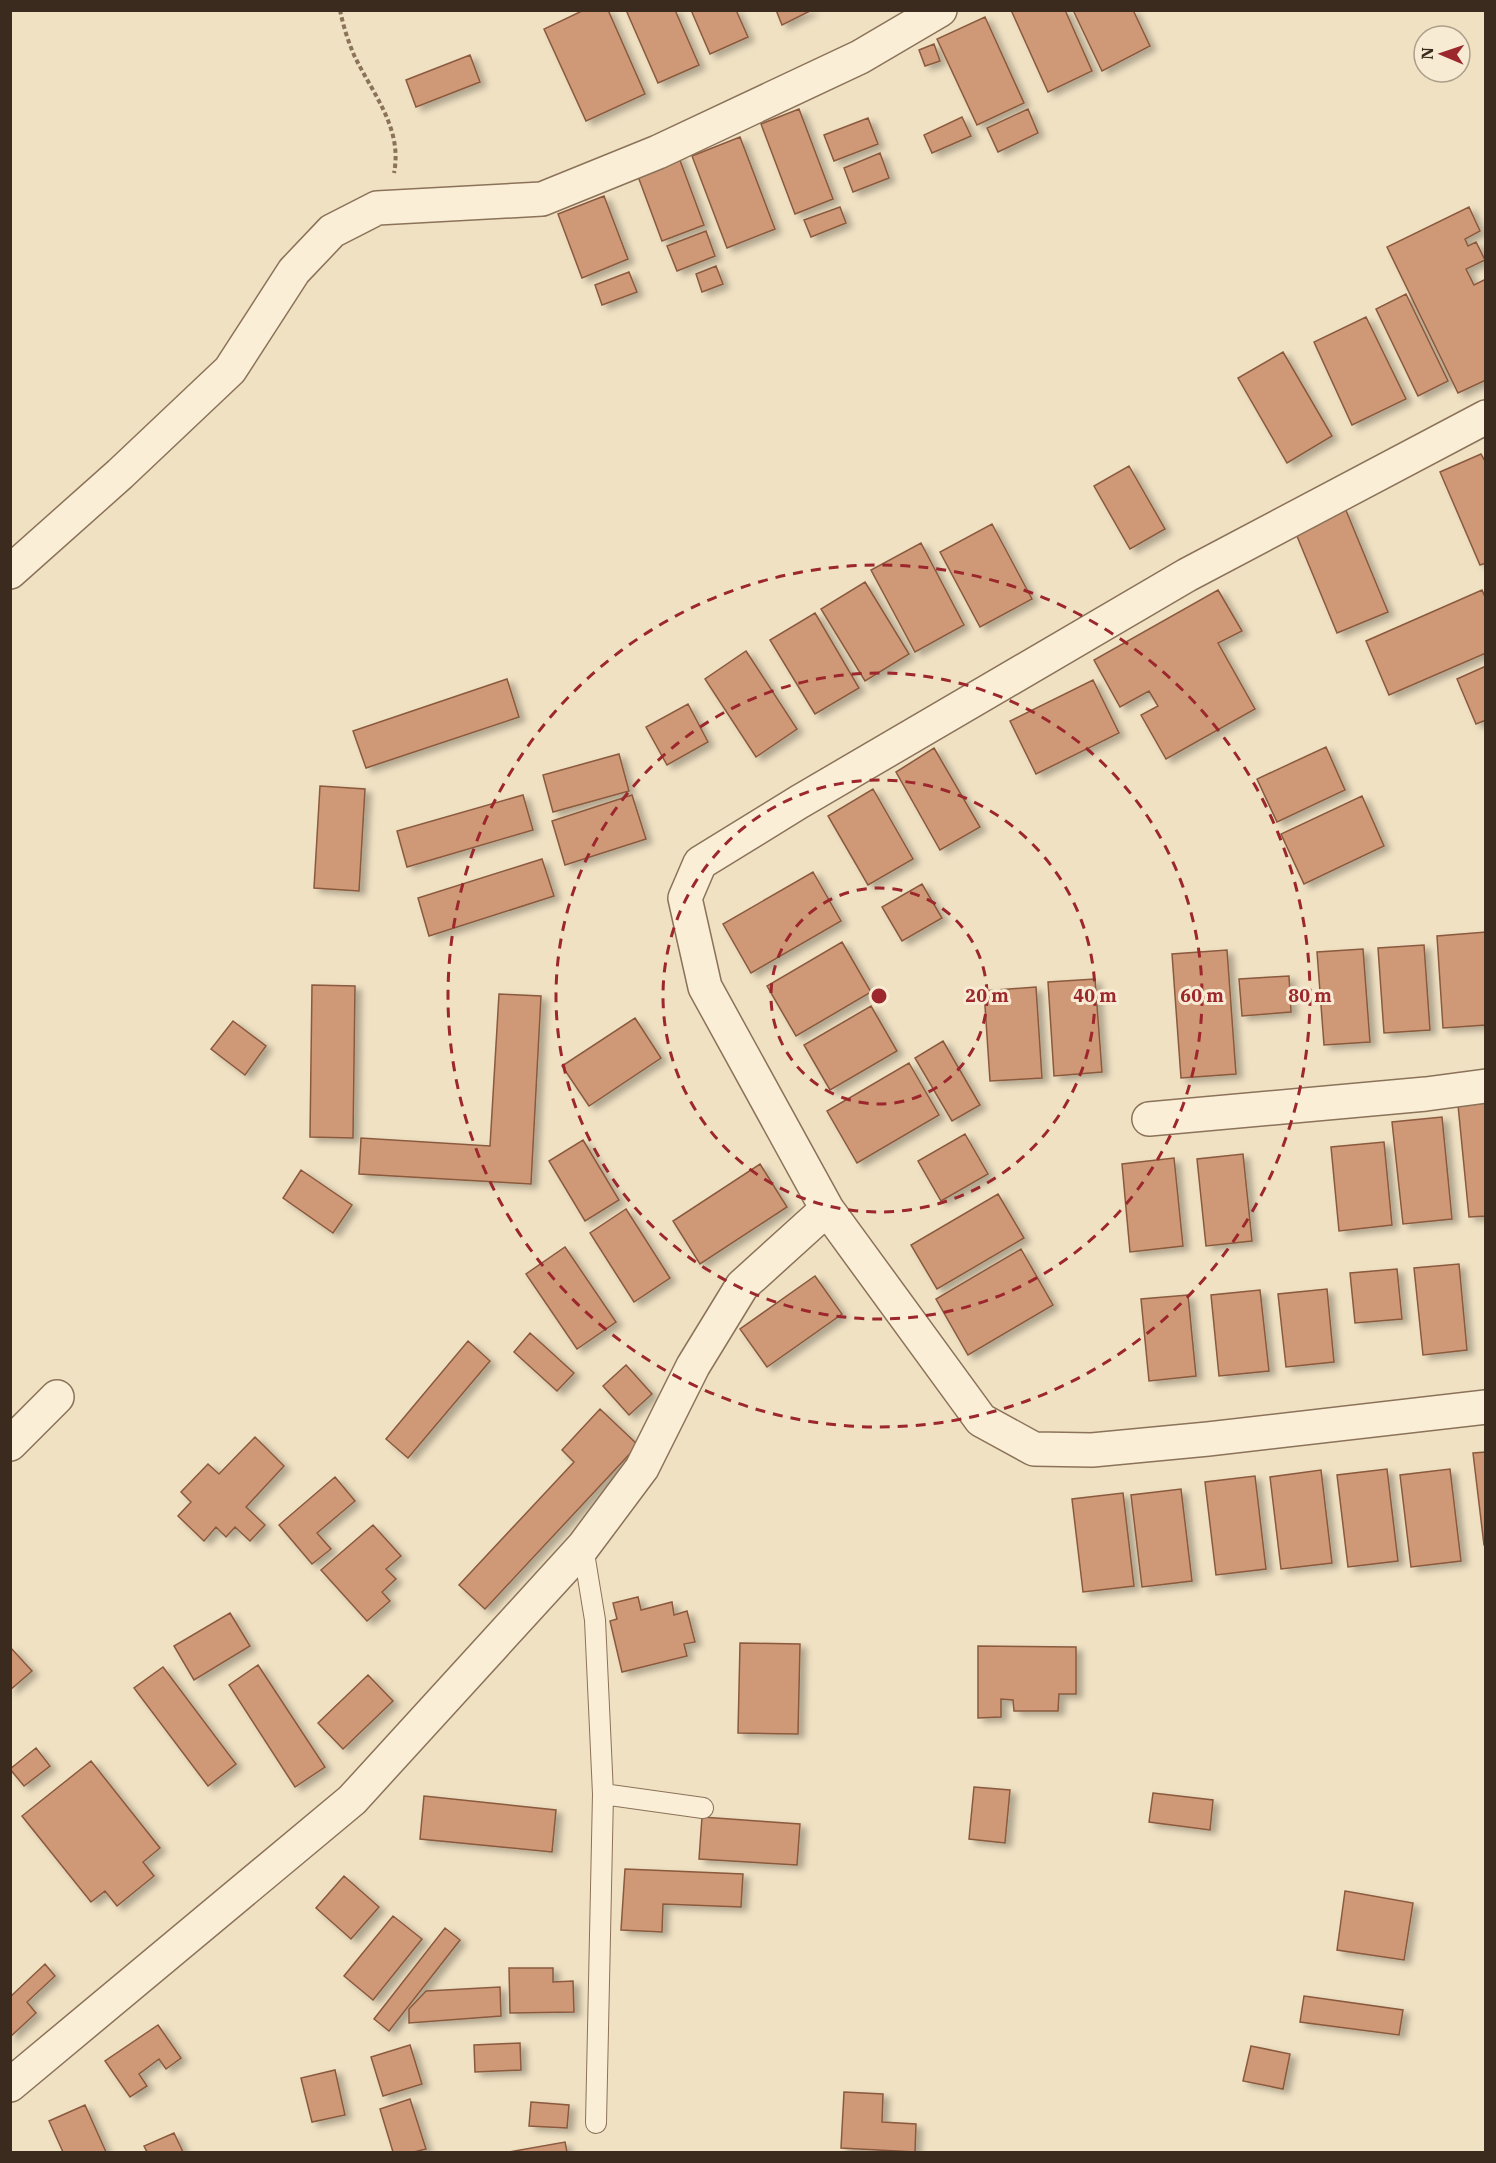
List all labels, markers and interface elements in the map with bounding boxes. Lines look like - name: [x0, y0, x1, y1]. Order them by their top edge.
- north arrow: [1412, 24, 1472, 84]
- text: N: [1417, 47, 1437, 60]
- text: 20 m: [965, 984, 1009, 1007]
- text: 40 m: [1073, 984, 1117, 1007]
- text: 60 m: [1180, 984, 1224, 1007]
- text: 80 m: [1288, 984, 1332, 1007]
- centre of rings: [869, 986, 889, 1006]

